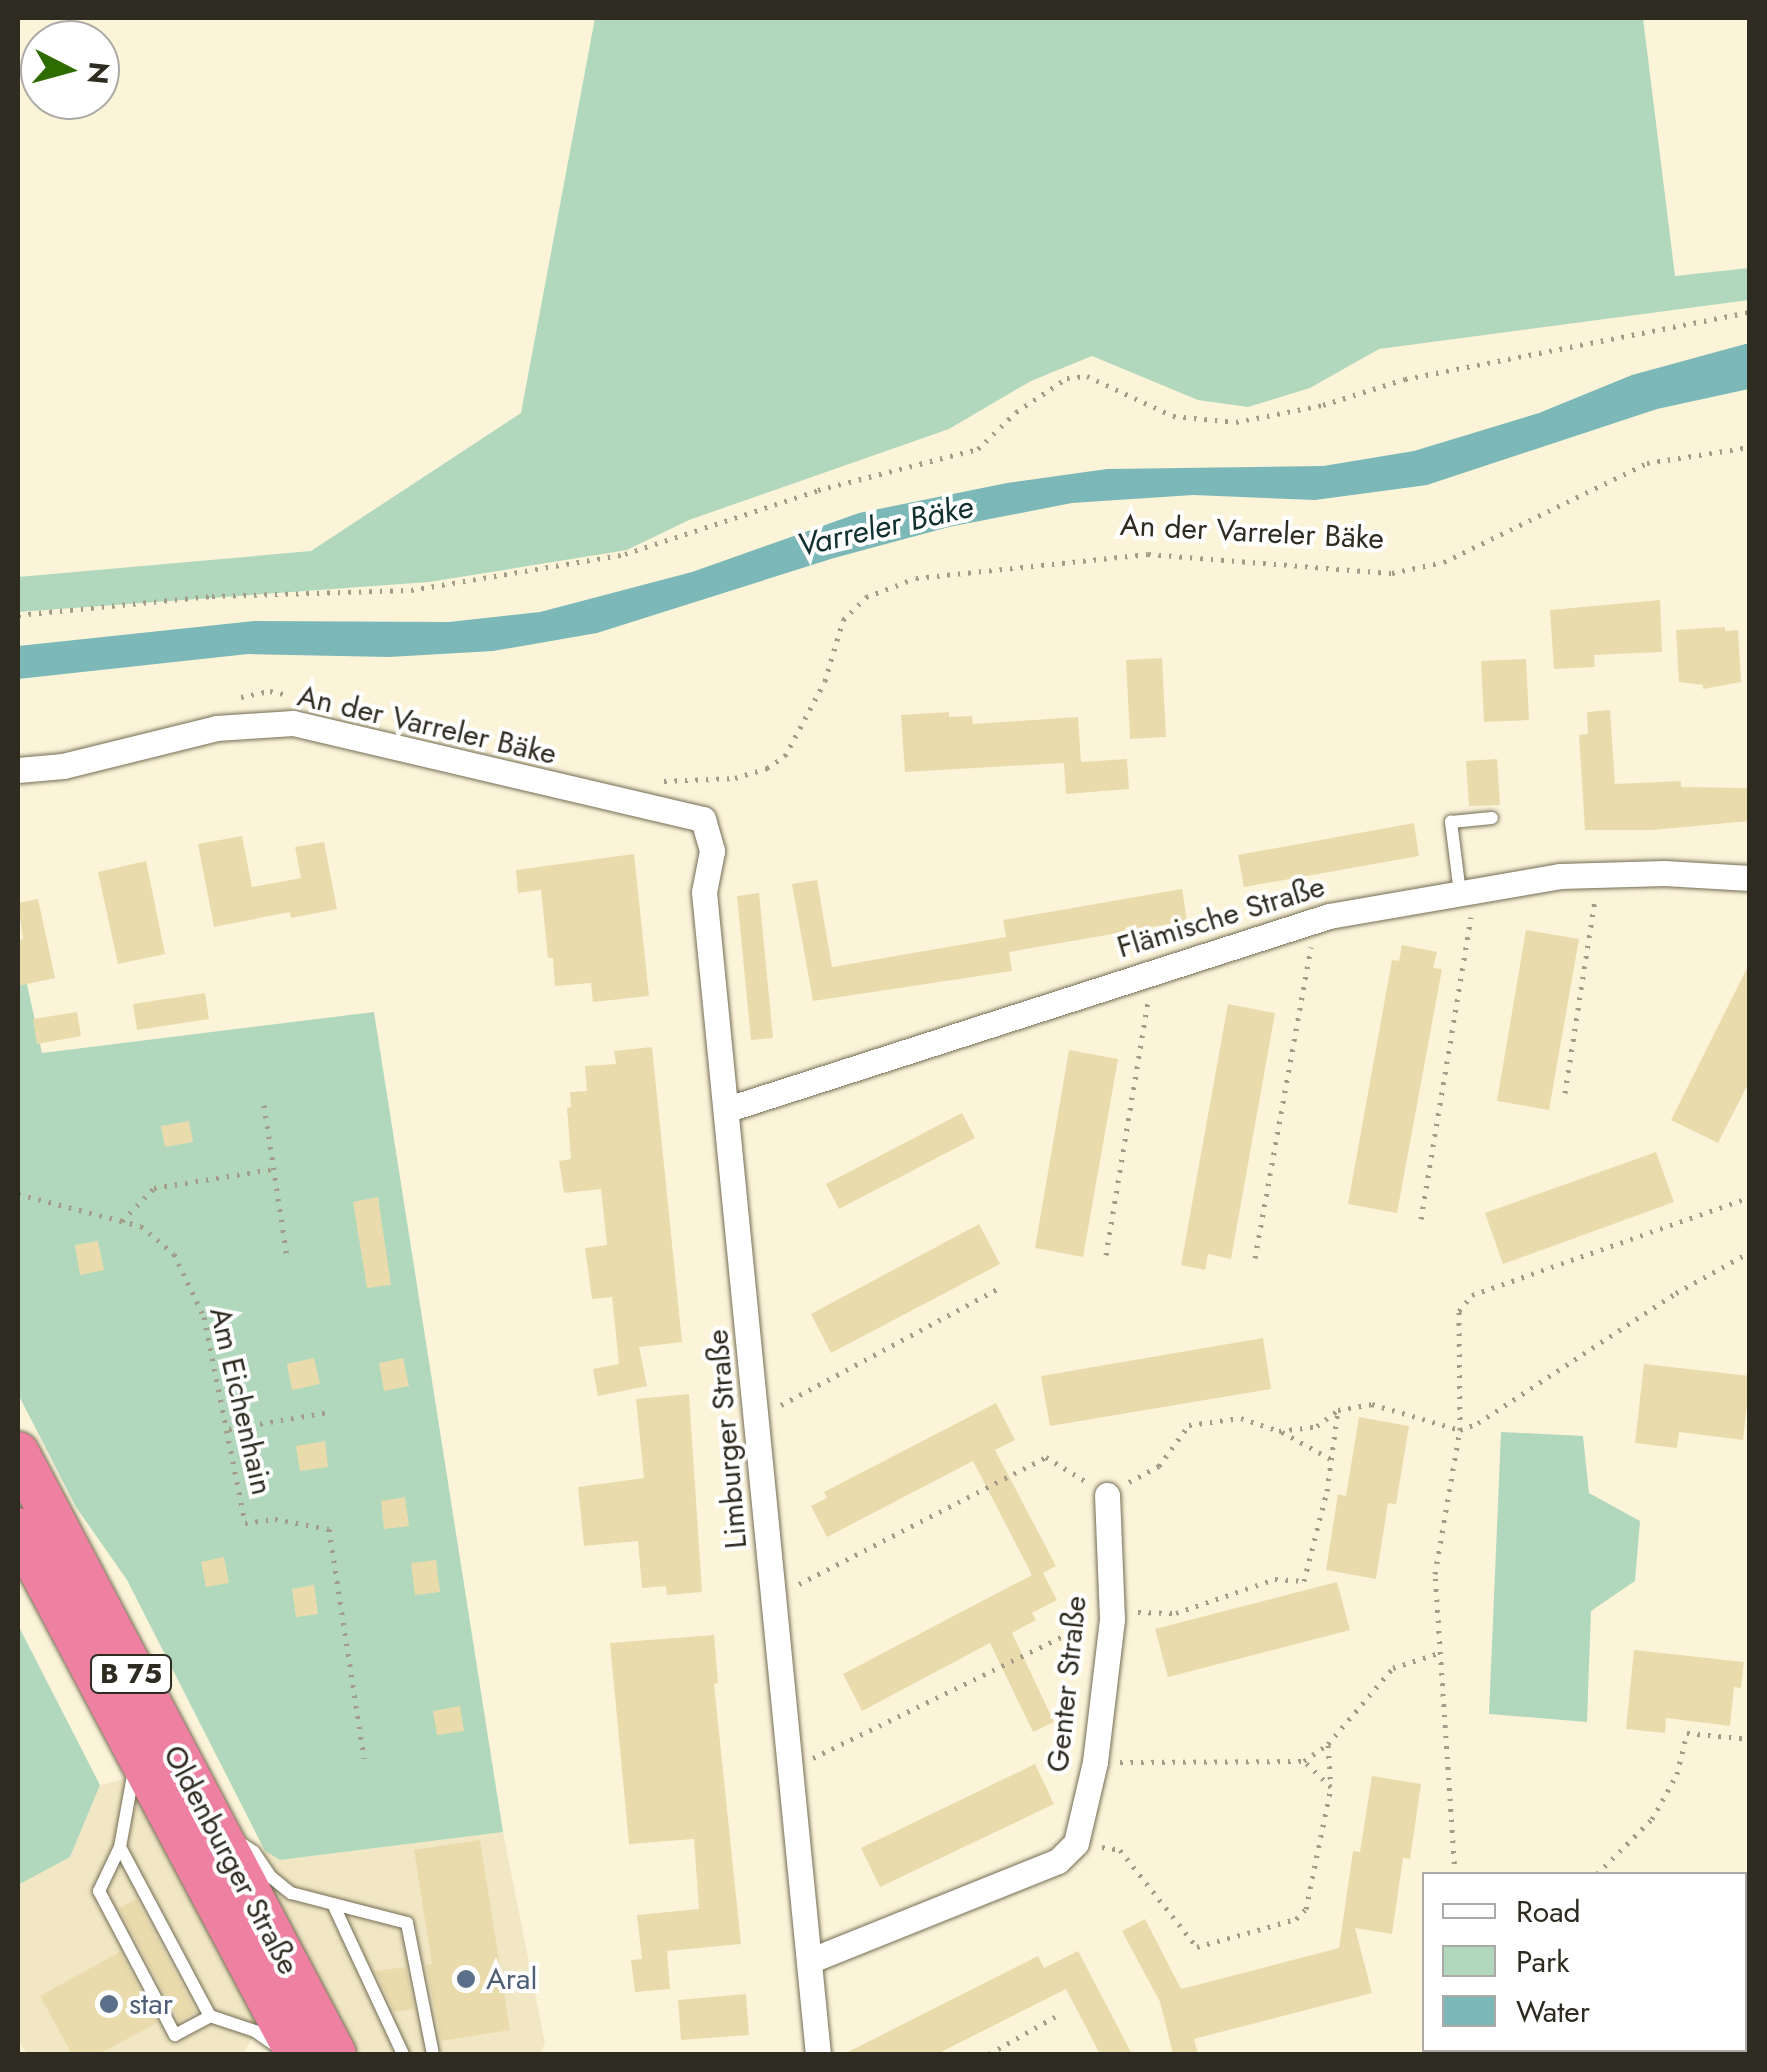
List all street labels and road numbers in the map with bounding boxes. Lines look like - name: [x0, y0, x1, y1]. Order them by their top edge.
- street label: An der Varreler Bäke: [1119, 507, 1385, 557]
- street label: An der Varreler Bäke: [294, 678, 560, 772]
- street label: Flämische Straße: [1113, 868, 1329, 966]
- street label: Am Eichenhain: [202, 1304, 280, 1498]
- street label: Limburger Straße: [699, 1328, 755, 1550]
- street label: Genter Straße: [1040, 1594, 1094, 1774]
- road number: B 75: [88, 1651, 174, 1697]
- street label: Oldenburger Straße: [155, 1739, 307, 1981]

